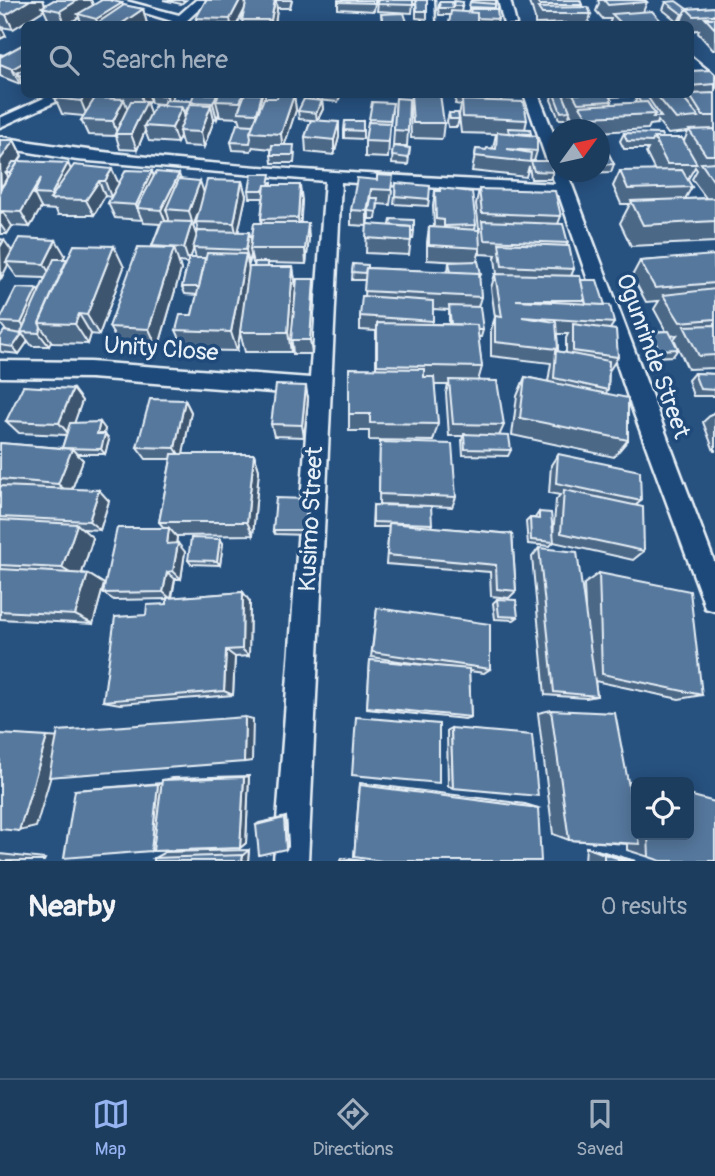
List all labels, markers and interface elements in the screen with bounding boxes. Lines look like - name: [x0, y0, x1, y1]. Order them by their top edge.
- search box: [21, 21, 694, 98]
- icon: search: [45, 41, 83, 79]
- text: Search here: [101, 44, 228, 76]
- north arrow: [547, 119, 610, 182]
- street label: Ogunrinde Street: [610, 270, 696, 443]
- street label: Unity Close: [103, 331, 219, 367]
- street label: Kusimo Street: [293, 445, 329, 592]
- map controls: [631, 777, 694, 840]
- button: locate: [631, 777, 694, 840]
- text: Nearby: [28, 888, 115, 925]
- text: 0 results: [601, 892, 687, 921]
- tab: Map: [92, 1095, 130, 1161]
- tab: Directions: [313, 1095, 393, 1161]
- tab: Saved: [576, 1095, 623, 1161]

